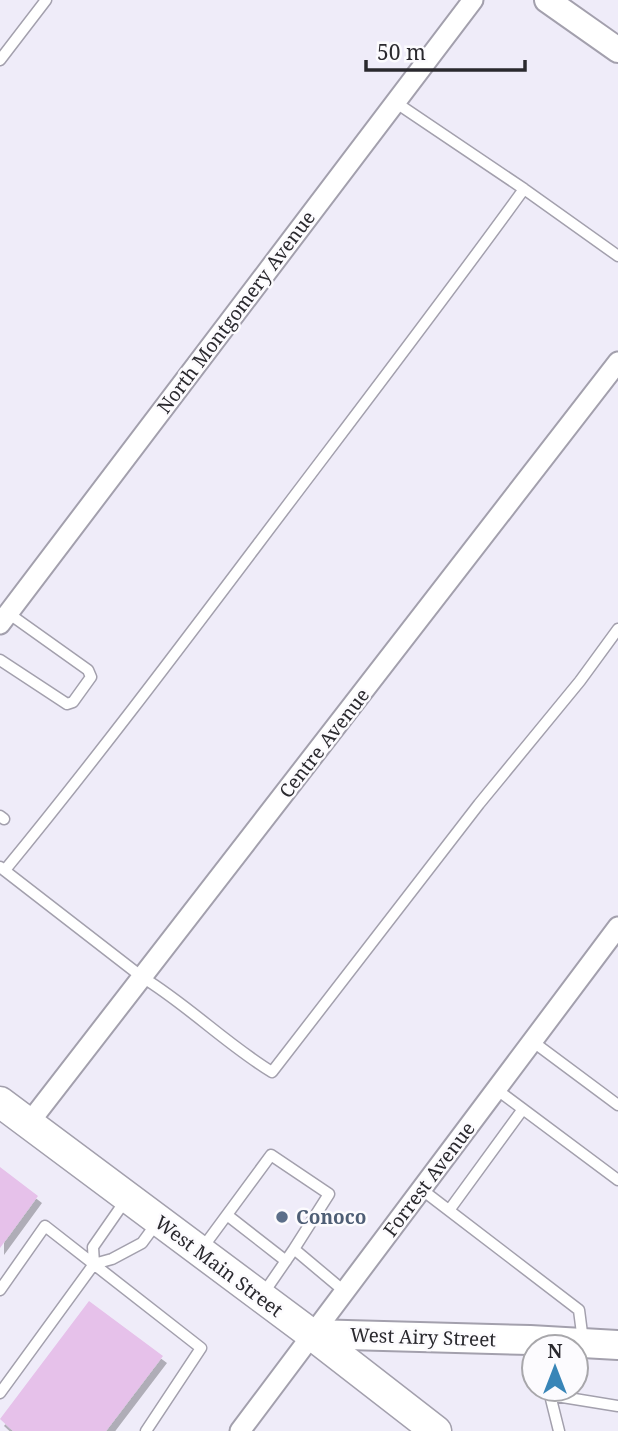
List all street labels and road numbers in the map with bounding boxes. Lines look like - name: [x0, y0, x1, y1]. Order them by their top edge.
- street label: North Montgomery Avenue: [151, 205, 321, 419]
- street label: Centre Avenue: [273, 683, 375, 803]
- street label: Forrest Avenue: [377, 1116, 481, 1242]
- street label: West Main Street: [150, 1209, 289, 1323]
- street label: West Airy Street: [349, 1321, 497, 1353]

